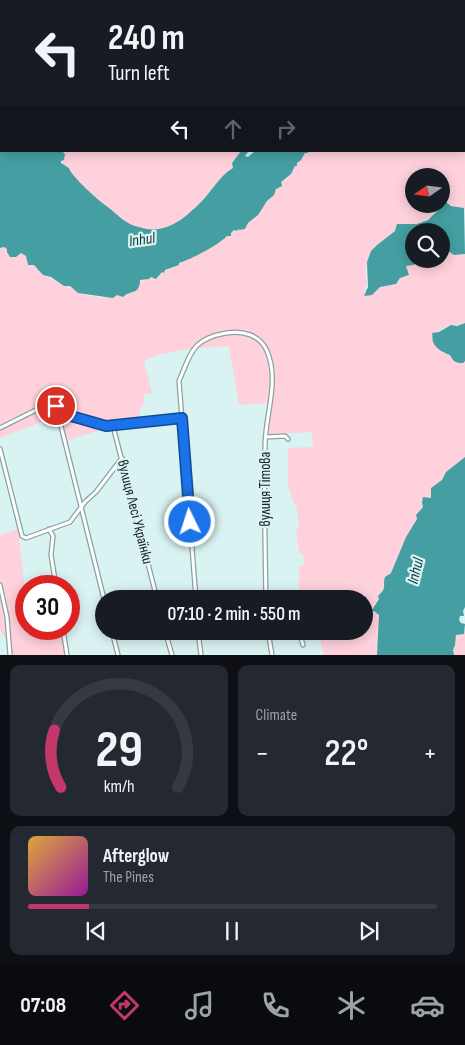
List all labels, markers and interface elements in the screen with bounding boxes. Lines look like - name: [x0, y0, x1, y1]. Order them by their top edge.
- text: 240 m: [108, 17, 185, 60]
- icon: left: [25, 20, 90, 85]
- text: Turn left: [108, 60, 170, 87]
- icon: left: [166, 115, 194, 143]
- icon: ahead: [219, 115, 247, 143]
- icon: right: [272, 115, 300, 143]
- north arrow: [405, 168, 450, 212]
- map controls: [405, 168, 450, 268]
- button: search: [405, 223, 450, 268]
- water label: Inhul: [128, 229, 157, 251]
- pin: [35, 385, 77, 427]
- icon: arrive: [42, 392, 70, 420]
- street label: вулиця Тітова: [256, 451, 275, 526]
- street label: вулиця Лесі Українки: [113, 458, 157, 566]
- position arrow: [163, 495, 215, 547]
- water label: Inhul: [404, 555, 429, 586]
- speed limit sign: 30: [15, 575, 80, 640]
- text: 07:10 · 2 min · 550 m: [168, 603, 300, 626]
- text: Climate: [256, 706, 297, 725]
- text: 29: [95, 719, 142, 782]
- text: 22°: [324, 731, 368, 776]
- text: −: [256, 737, 269, 770]
- text: +: [423, 737, 437, 770]
- text: km/h: [103, 776, 134, 797]
- text: Afterglow: [103, 845, 169, 868]
- text: The Pines: [103, 868, 154, 887]
- icon: previous: [82, 917, 110, 945]
- icon: pause: [218, 917, 246, 945]
- icon: next: [355, 917, 383, 945]
- icon: directions: [107, 988, 142, 1023]
- icon: music: [182, 988, 217, 1023]
- icon: phone: [258, 988, 293, 1023]
- icon: climate: [334, 988, 369, 1023]
- icon: car: [410, 988, 445, 1023]
- text: 07:08: [20, 992, 66, 1019]

